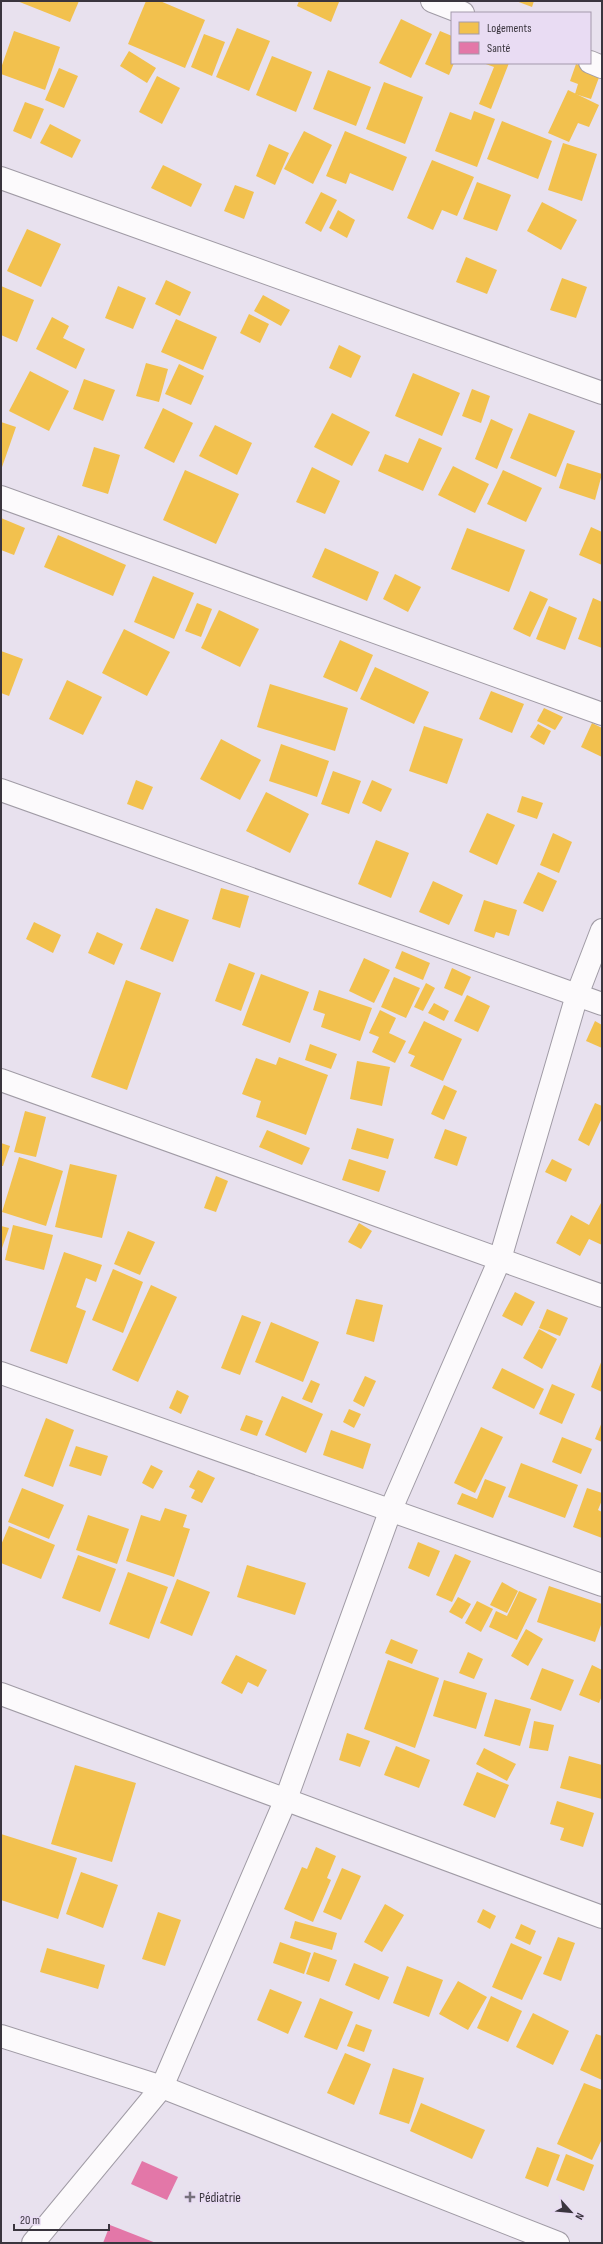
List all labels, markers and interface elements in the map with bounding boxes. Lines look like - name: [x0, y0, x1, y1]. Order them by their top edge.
- legend: [451, 12, 591, 64]
- text: Logements: [487, 21, 531, 36]
- text: Santé: [487, 41, 511, 56]
- place label: Pédiatrie: [199, 2189, 241, 2206]
- marker: Pédiatrie: [184, 2191, 196, 2203]
- north arrow: [551, 2192, 591, 2232]
- scale bar: [14, 2206, 109, 2232]
- text: N: [572, 2211, 587, 2222]
- text: 20 m: [20, 2213, 40, 2228]

